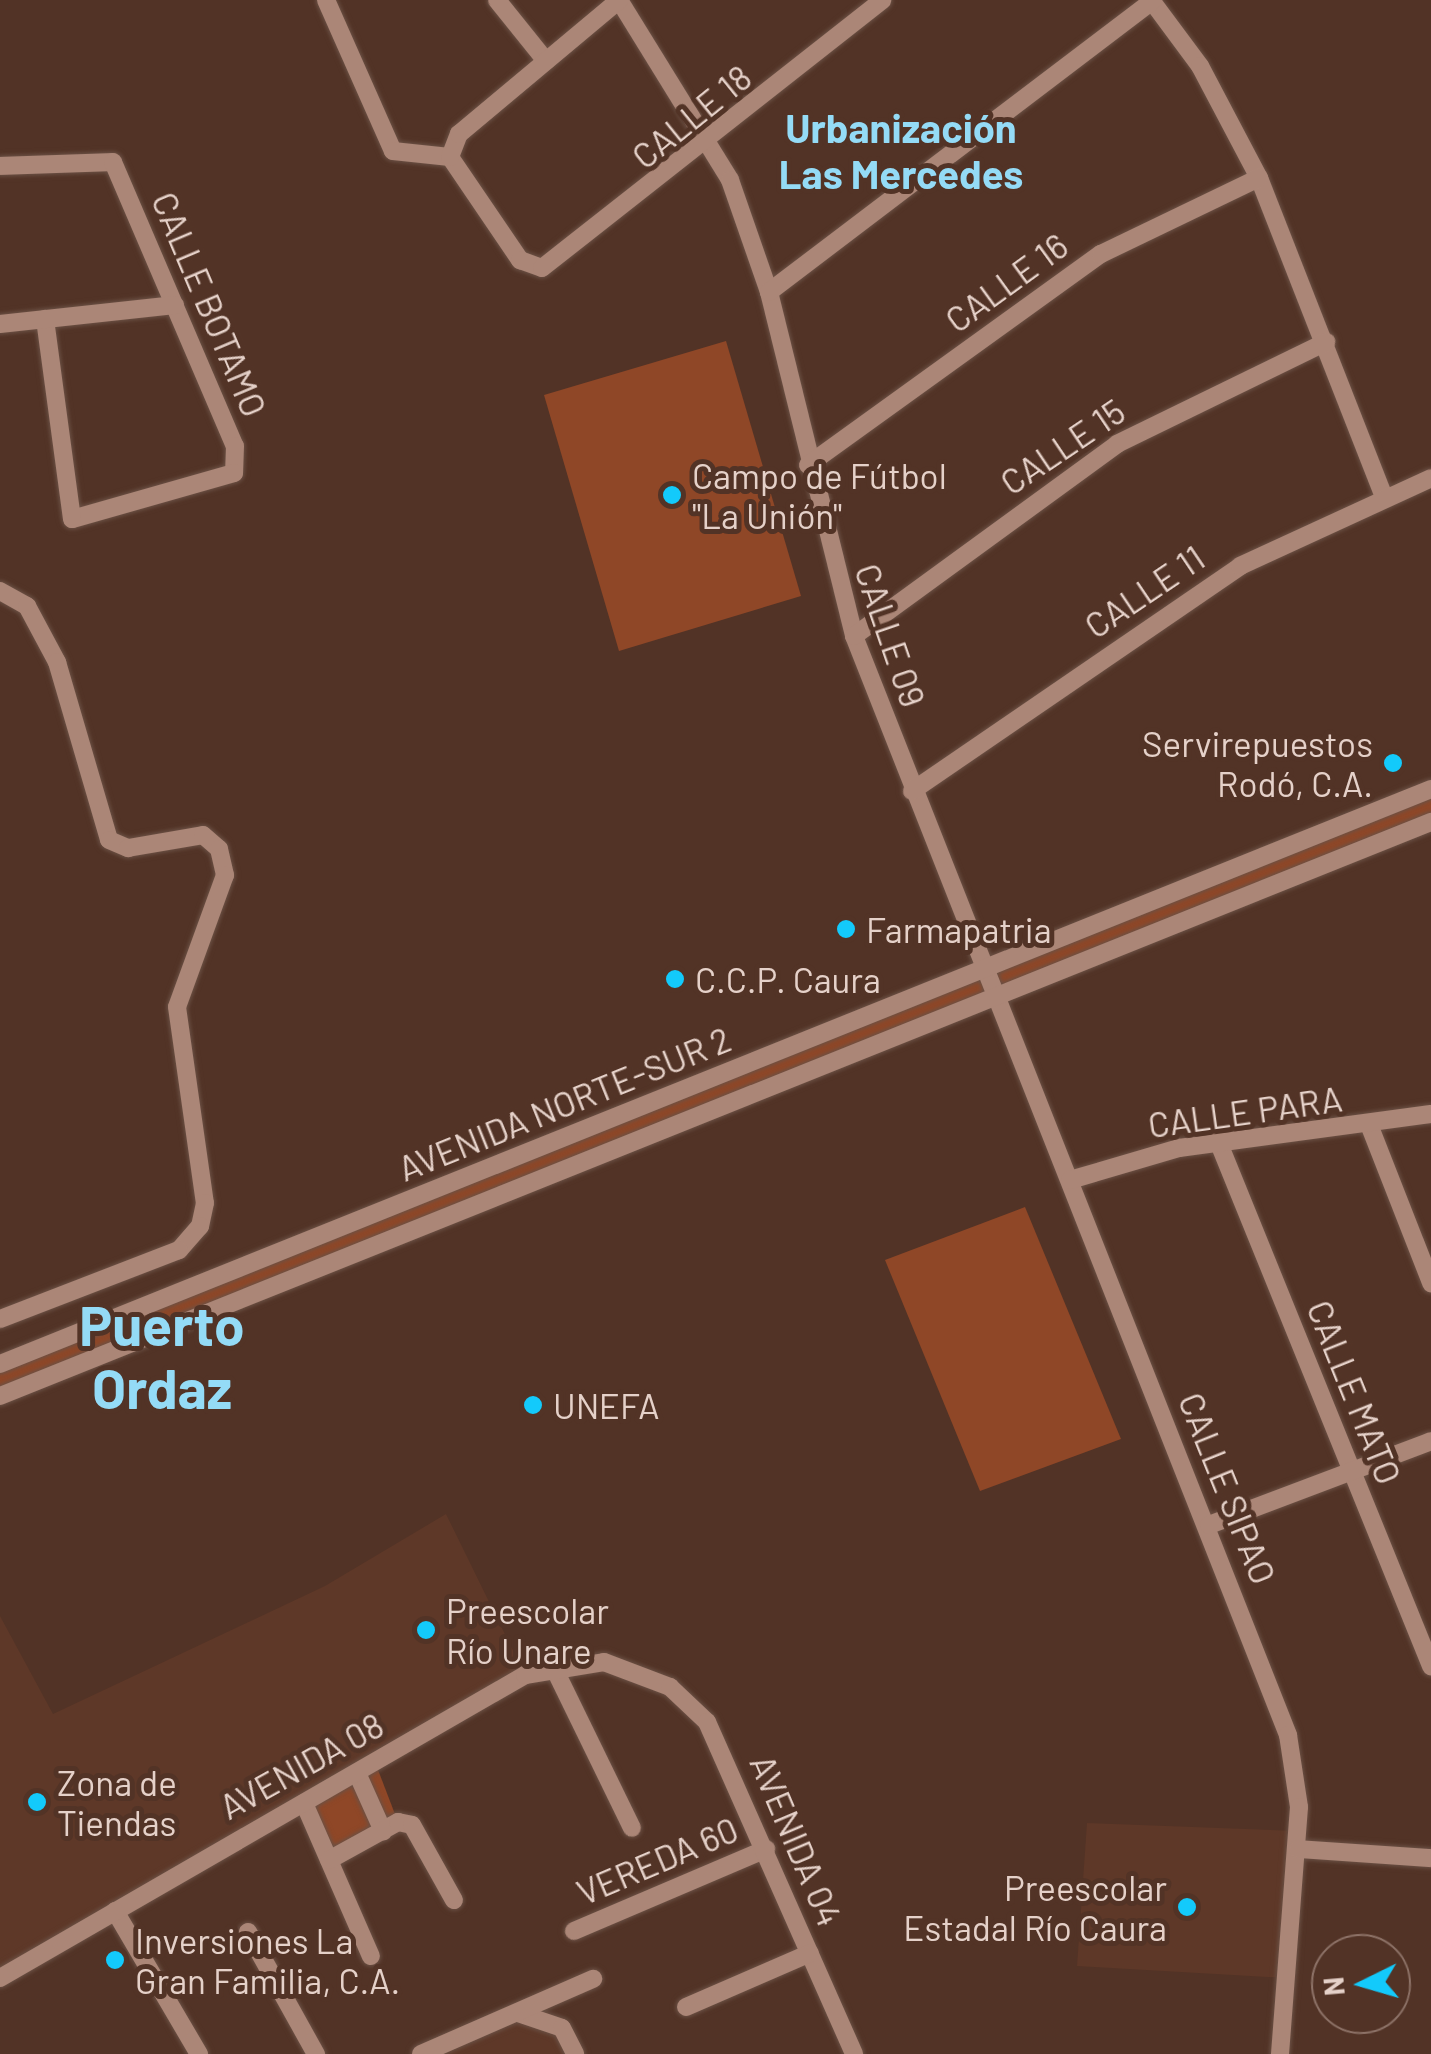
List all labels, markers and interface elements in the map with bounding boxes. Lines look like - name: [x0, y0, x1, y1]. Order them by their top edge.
- street label: CALLE 18: [623, 55, 759, 177]
- district label: Urbanización Las Mercedes: [779, 103, 1023, 197]
- street label: CALLE BOTAMO: [144, 185, 276, 423]
- street label: CALLE 16: [937, 224, 1075, 340]
- street label: CALLE 15: [992, 389, 1132, 503]
- place label: Campo de Fútbol "La Unión": [692, 454, 947, 536]
- marker: Campo de Fútbol "La Unión": [661, 484, 683, 506]
- street label: CALLE 11: [1076, 536, 1212, 646]
- street label: CALLE 09: [847, 558, 935, 712]
- place label: Servirepuestos Rodó, C.A.: [1142, 722, 1373, 804]
- marker: Servirepuestos Rodó, C.A.: [1382, 752, 1404, 774]
- place label: Farmapatria: [866, 908, 1052, 950]
- marker: Farmapatria: [835, 918, 857, 940]
- place label: C.C.P. Caura: [695, 958, 881, 1000]
- marker: C.C.P. Caura: [664, 968, 686, 990]
- street label: AVENIDA NORTE-SUR 2: [392, 1017, 736, 1189]
- street label: CALLE PARA: [1145, 1077, 1345, 1145]
- district label: Puerto Ordaz: [79, 1291, 245, 1420]
- street label: CALLE MATO: [1299, 1294, 1411, 1490]
- place label: UNEFA: [553, 1384, 659, 1426]
- street label: CALLE SIPAO: [1171, 1386, 1285, 1590]
- marker: UNEFA: [522, 1394, 544, 1416]
- place label: Preescolar Río Unare: [446, 1589, 609, 1671]
- marker: Preescolar Río Unare: [415, 1619, 437, 1641]
- street label: AVENIDA 08: [212, 1703, 390, 1827]
- street label: AVENIDA 04: [742, 1748, 852, 1932]
- place label: Zona de Tiendas: [57, 1761, 177, 1843]
- marker: Zona de Tiendas: [26, 1791, 48, 1813]
- street label: VEREDA 60: [570, 1807, 744, 1913]
- place label: Preescolar Estadal Río Caura: [903, 1866, 1167, 1948]
- marker: Preescolar Estadal Río Caura: [1176, 1896, 1198, 1918]
- place label: Inversiones La Gran Familia, C.A.: [135, 1919, 400, 2001]
- north arrow: [1311, 1934, 1411, 2034]
- marker: Inversiones La Gran Familia, C.A.: [104, 1949, 126, 1971]
- text: N: [1315, 1976, 1351, 1997]

